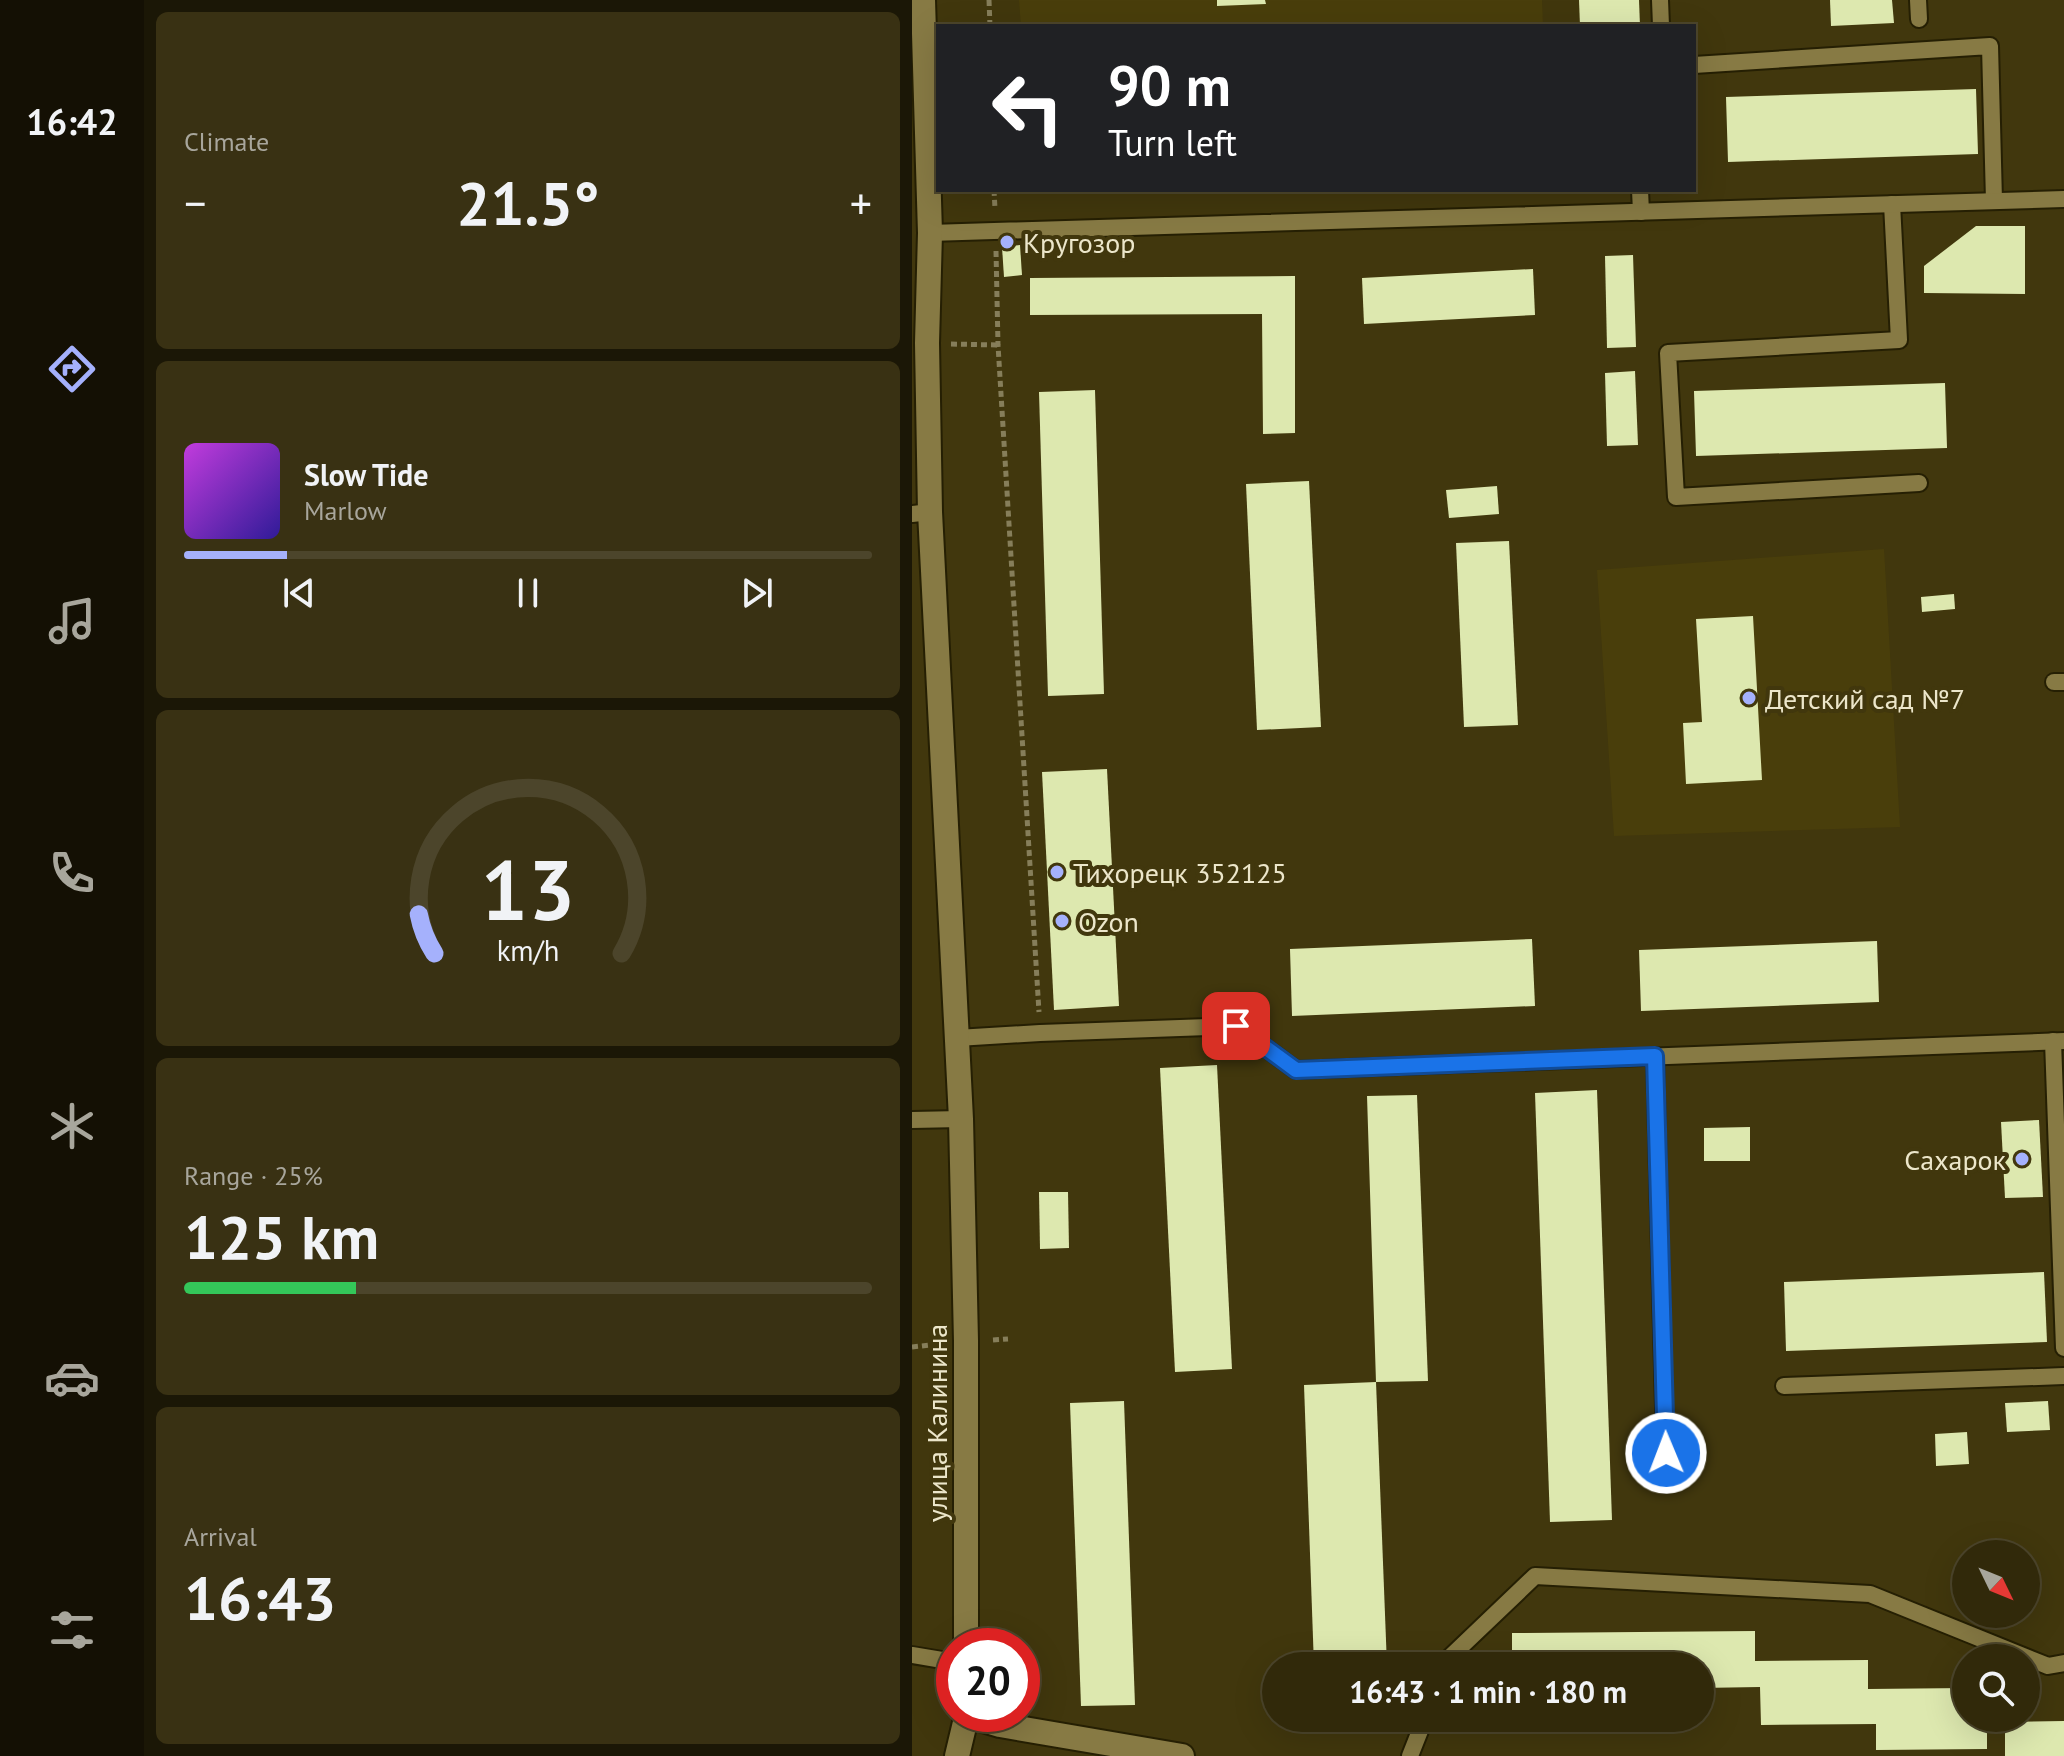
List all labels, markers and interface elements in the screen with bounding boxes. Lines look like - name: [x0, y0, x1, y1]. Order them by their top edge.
- text: 90 m: [1108, 49, 1231, 121]
- icon: left: [976, 56, 1080, 160]
- text: 16:42: [26, 98, 118, 145]
- text: Turn left: [1108, 119, 1237, 166]
- text: Climate: [184, 125, 269, 158]
- text: 21.5°: [456, 164, 600, 242]
- text: −: [184, 174, 206, 231]
- text: +: [850, 174, 872, 231]
- place label: Кругозор: [1023, 224, 1135, 261]
- marker: Кругозор: [998, 233, 1016, 251]
- icon: directions: [44, 341, 100, 397]
- text: Slow Tide: [304, 455, 429, 494]
- text: Marlow: [304, 494, 387, 527]
- icon: previous: [277, 571, 321, 615]
- icon: pause: [506, 571, 550, 615]
- icon: next: [735, 571, 779, 615]
- icon: music: [44, 593, 100, 649]
- place label: Детский сад №7: [1765, 680, 1965, 717]
- marker: Детский сад №7: [1740, 689, 1758, 707]
- text: 13: [481, 835, 575, 943]
- icon: phone: [44, 845, 100, 901]
- place label: Тихорецк 352125: [1073, 854, 1287, 891]
- marker: Тихорецк 352125: [1048, 863, 1066, 881]
- place label: Ozon: [1078, 903, 1139, 940]
- marker: Ozon: [1053, 912, 1071, 930]
- text: km/h: [497, 932, 559, 969]
- pin: [1202, 992, 1270, 1060]
- icon: arrive: [1214, 1004, 1258, 1048]
- icon: climate: [44, 1098, 100, 1154]
- place label: Сахарок: [1904, 1141, 2007, 1178]
- marker: Сахарок: [2013, 1150, 2031, 1168]
- text: Range · 25%: [184, 1159, 323, 1192]
- text: 125 km: [184, 1198, 379, 1276]
- street label: улица Калинина: [918, 1324, 955, 1522]
- icon: car: [44, 1350, 100, 1406]
- position arrow: [1624, 1411, 1708, 1495]
- text: Arrival: [184, 1520, 257, 1553]
- north arrow: [1952, 1540, 2040, 1628]
- map controls: [1952, 1540, 2040, 1732]
- text: 16:43: [184, 1559, 336, 1637]
- icon: filters: [44, 1602, 100, 1658]
- speed limit sign: 20: [936, 1628, 1040, 1732]
- button: search: [1952, 1644, 2040, 1732]
- text: 16:43 · 1 min · 180 m: [1349, 1672, 1627, 1711]

